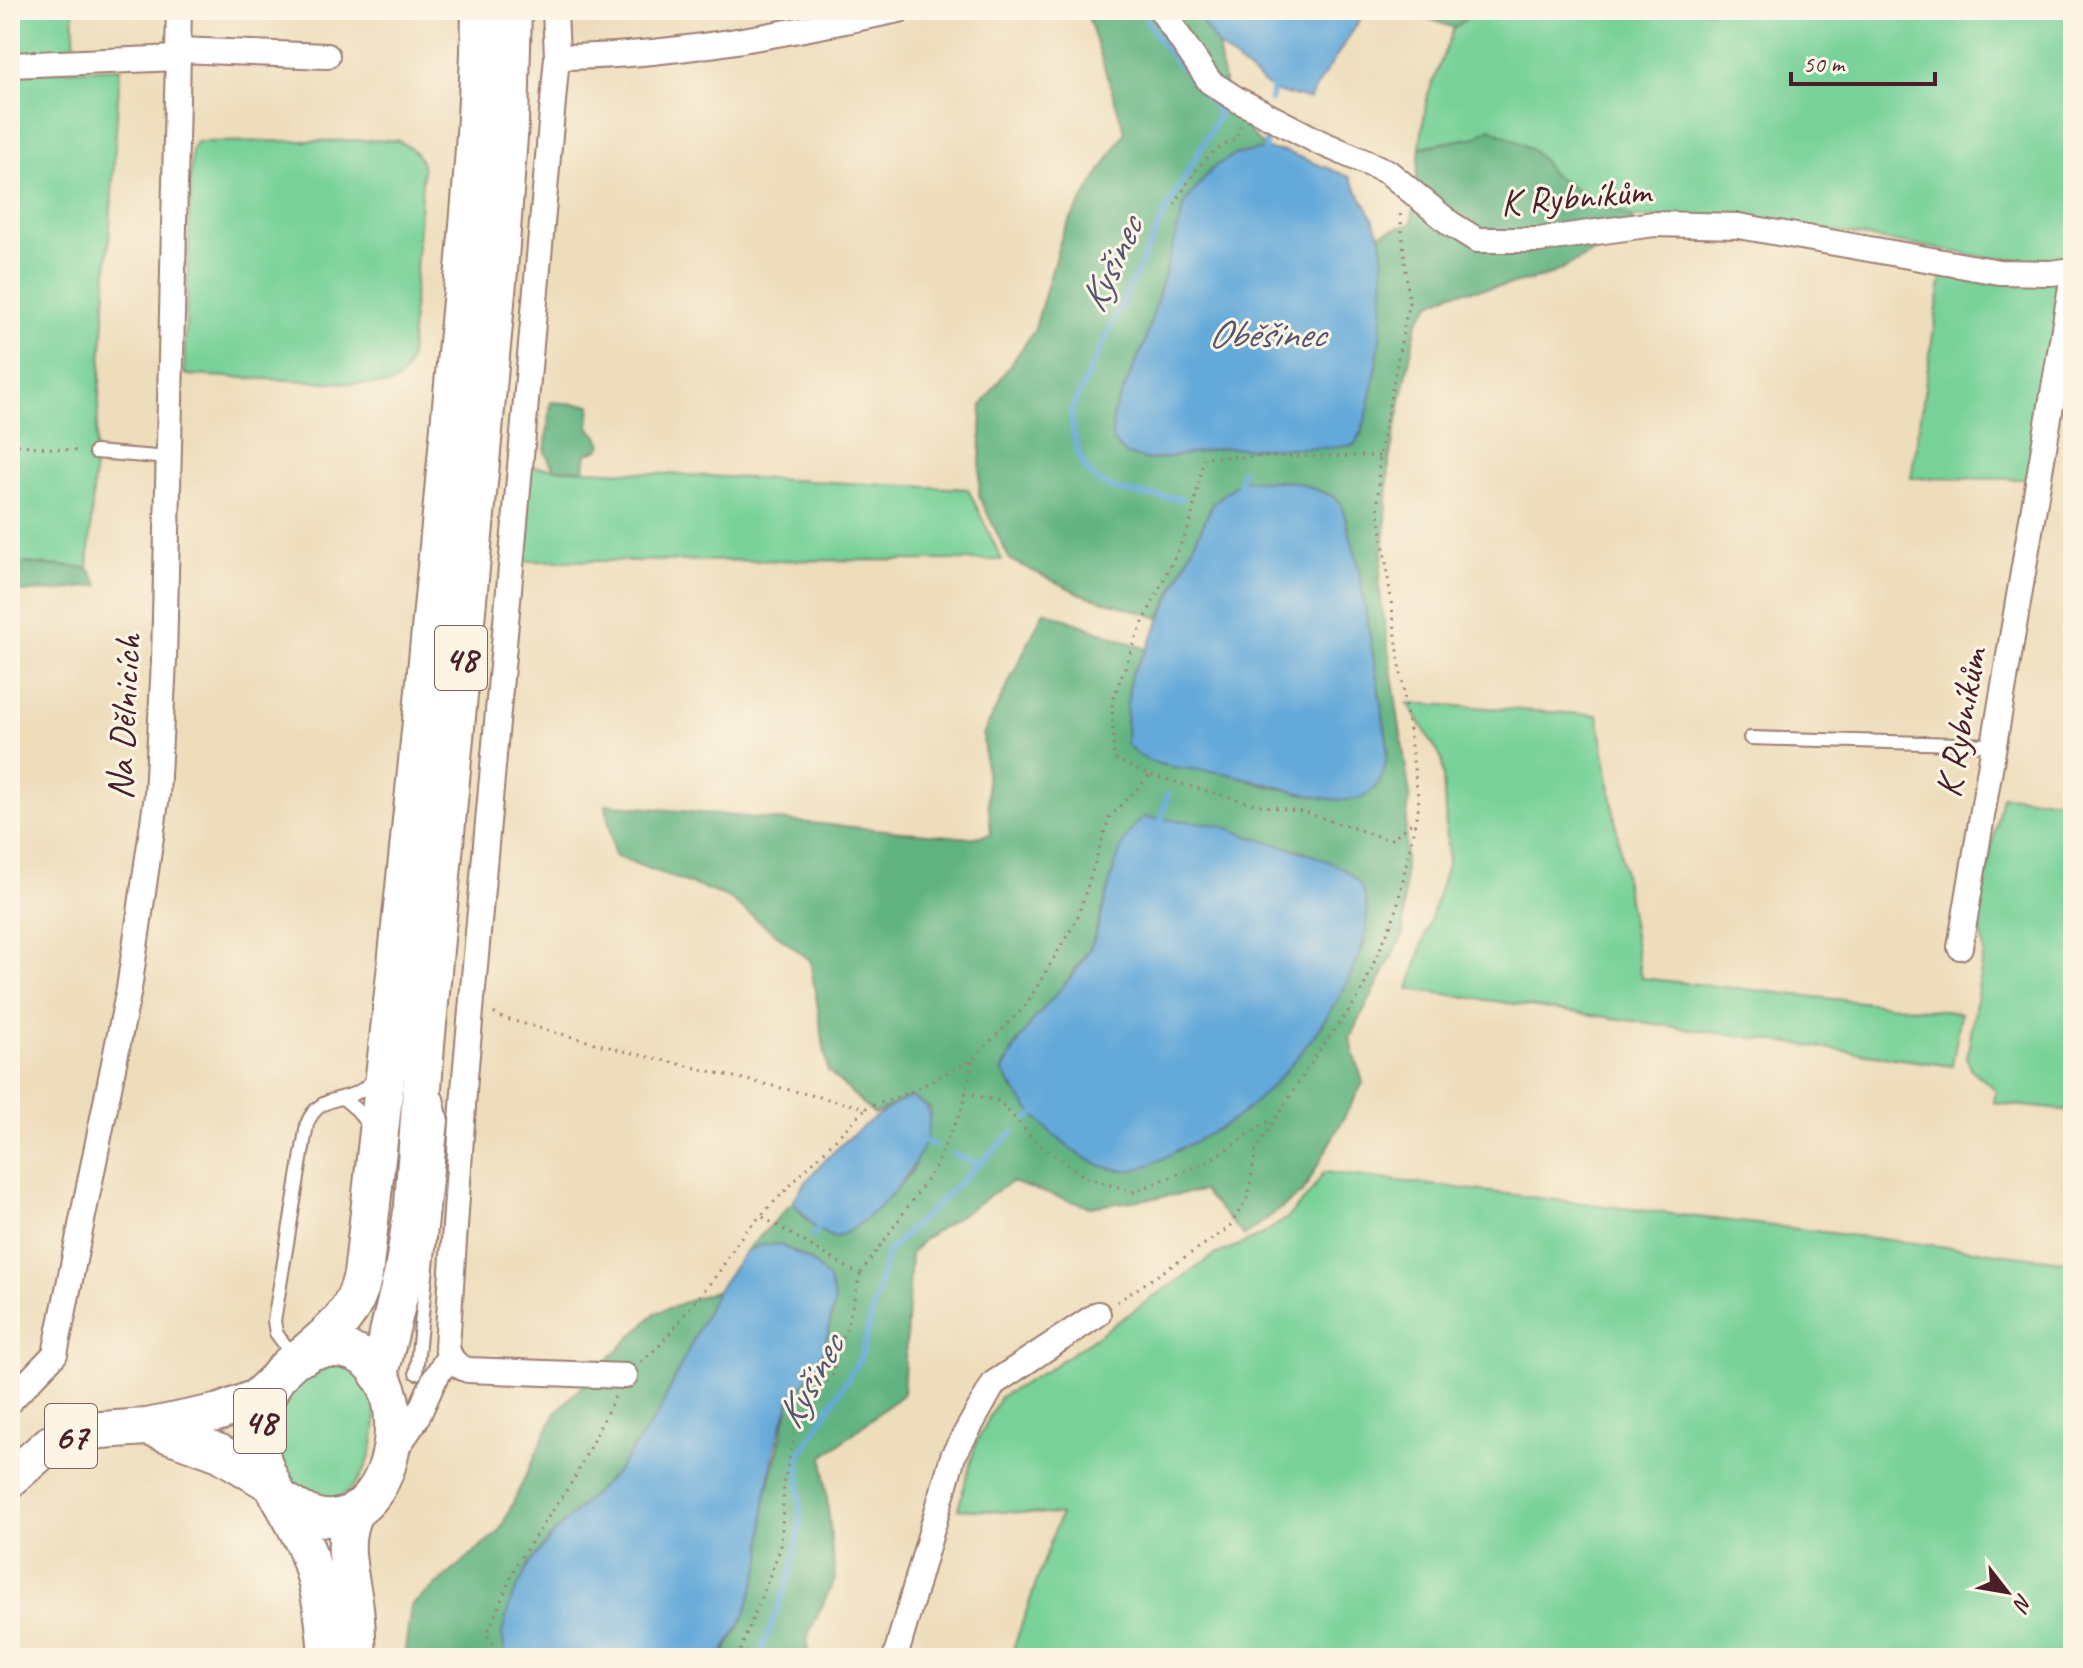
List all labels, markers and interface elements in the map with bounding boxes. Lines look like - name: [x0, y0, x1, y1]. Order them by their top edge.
- scale bar: [1791, 36, 1935, 86]
- text: 50 m: [1803, 49, 1846, 79]
- street label: K Rybníkům: [1498, 166, 1655, 226]
- water label: Kyšinec: [1067, 205, 1156, 320]
- water label: Oběšinec: [1208, 309, 1329, 359]
- road number: 48: [435, 626, 487, 690]
- street label: Na Dělnicích: [96, 631, 151, 801]
- street label: K Rybníkům: [1924, 642, 1997, 801]
- water label: Kyšinec: [764, 1322, 858, 1437]
- road number: 48: [234, 1389, 286, 1453]
- road number: 67: [45, 1404, 97, 1468]
- north arrow: [1967, 1552, 2047, 1632]
- text: N: [2006, 1589, 2039, 1618]

